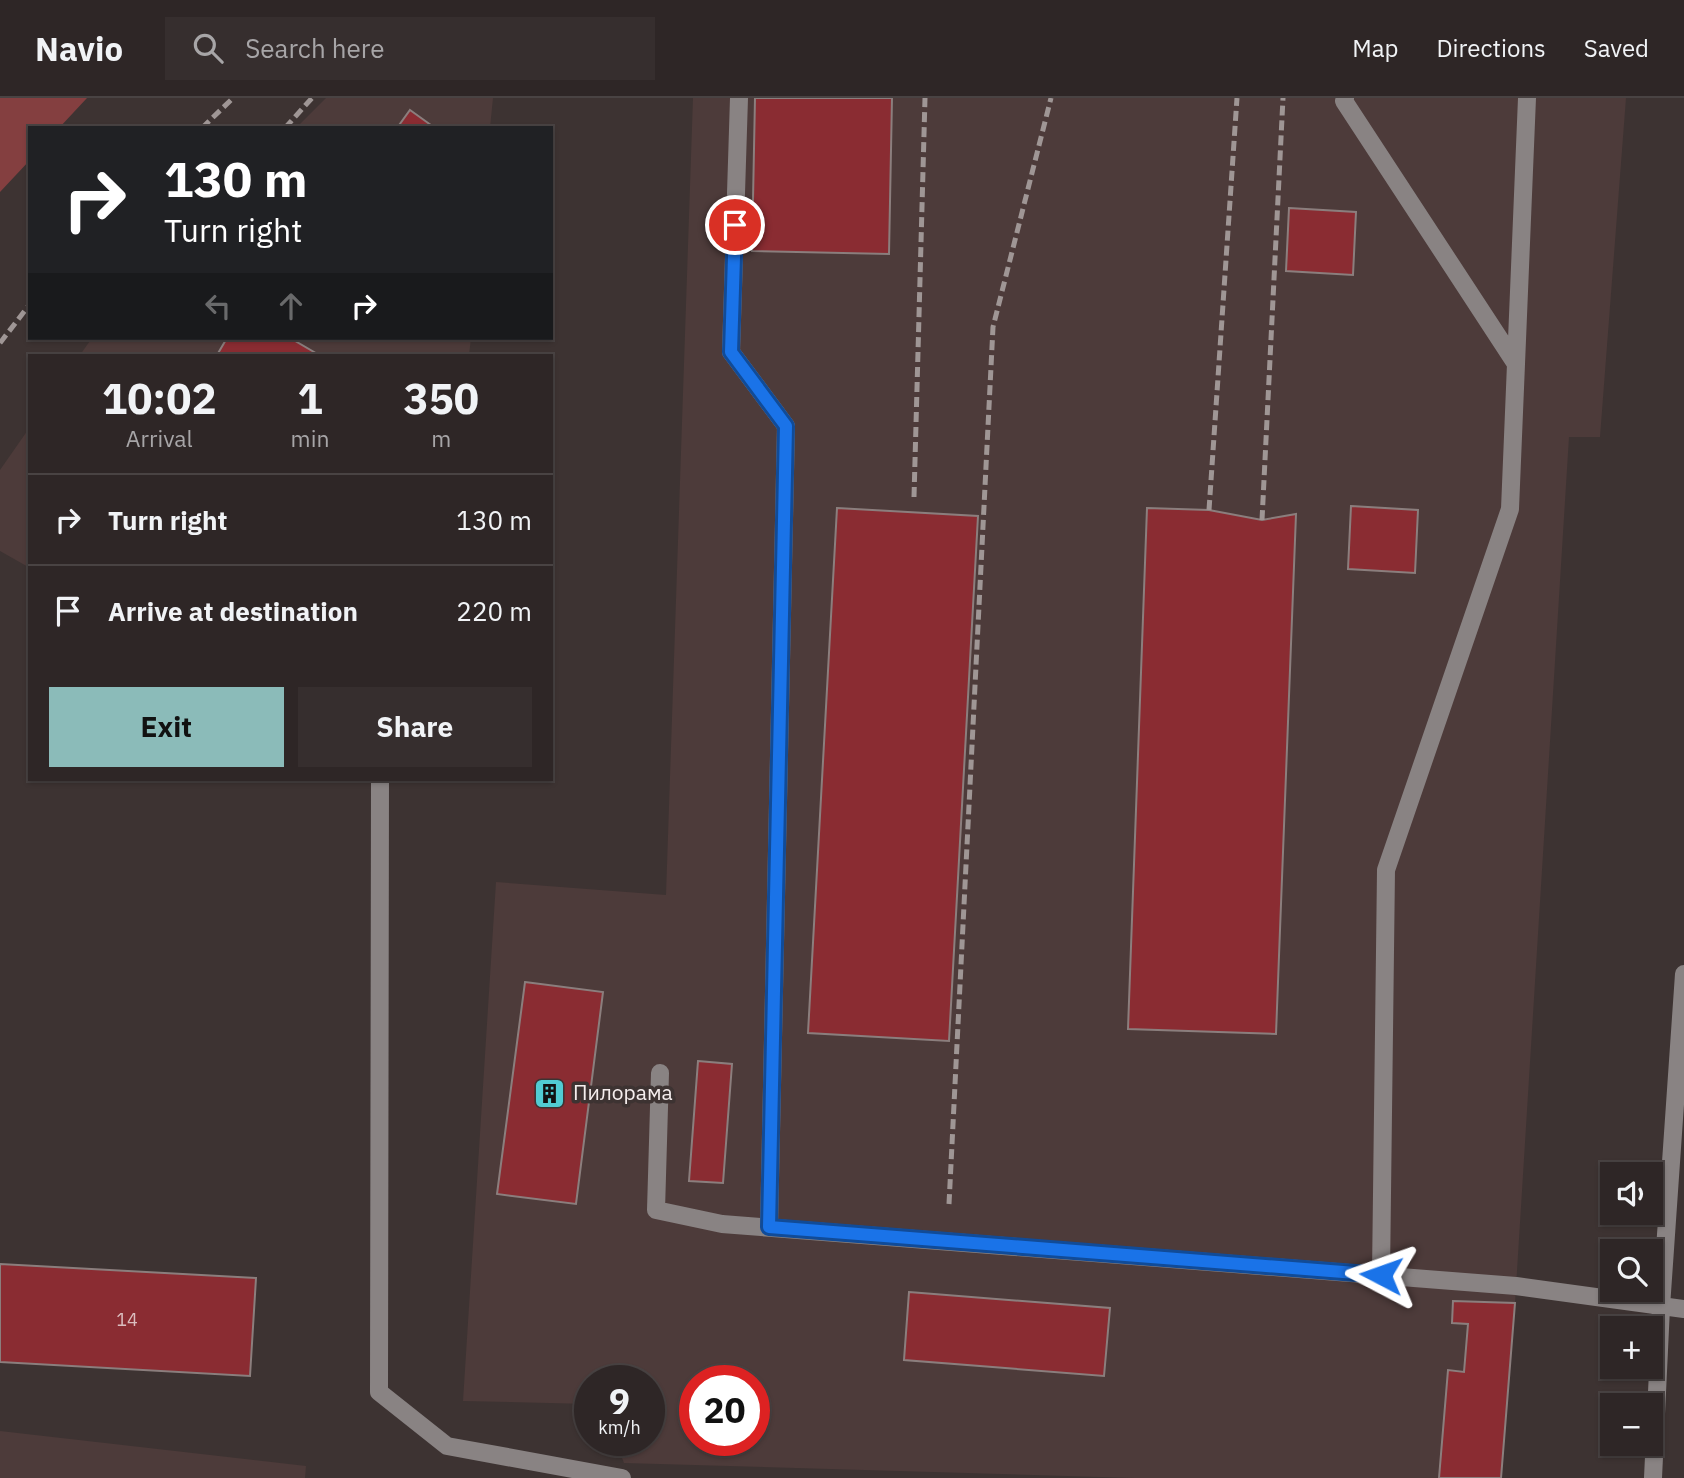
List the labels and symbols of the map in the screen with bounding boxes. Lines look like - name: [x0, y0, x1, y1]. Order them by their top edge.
- pin: [705, 195, 765, 255]
- building icon: Пилорама: [533, 1076, 567, 1110]
- place label: Пилорама: [573, 1078, 673, 1106]
- position arrow: [1344, 1238, 1418, 1312]
- house number: 14: [116, 1308, 138, 1331]
- speed limit sign: 20: [679, 1365, 770, 1456]

